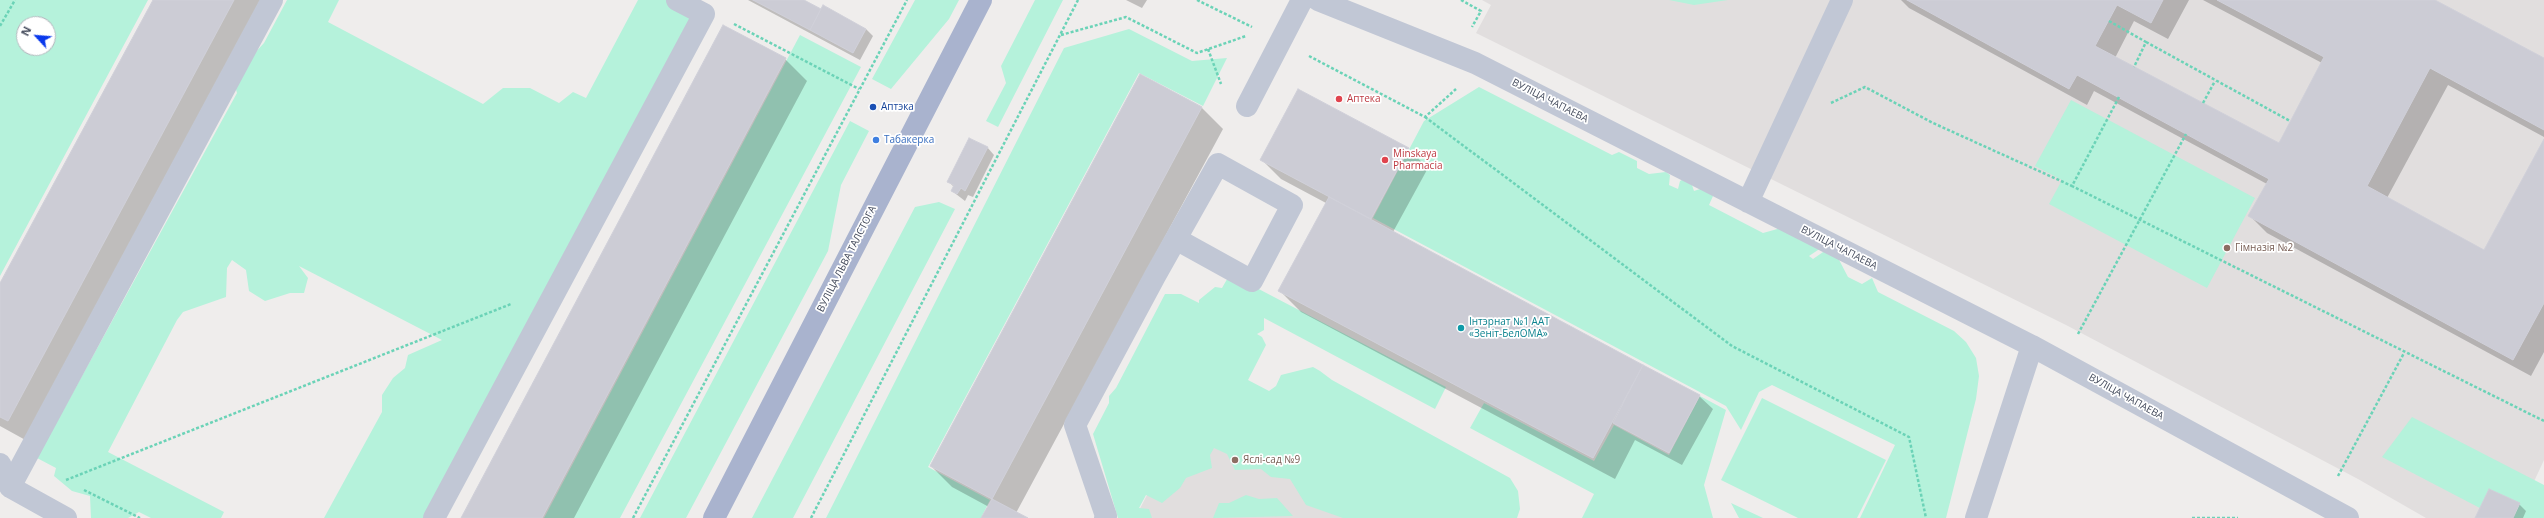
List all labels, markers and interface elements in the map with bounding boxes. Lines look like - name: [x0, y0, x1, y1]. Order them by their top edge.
- north arrow: [16, 16, 56, 56]
- text: N: [17, 24, 34, 38]
- street label: ВУЛІЦА ЧАПАЕВА: [1510, 77, 1590, 125]
- place label: Аптека: [1347, 93, 1381, 105]
- marker: Аптека: [1334, 94, 1344, 104]
- place label: Аптэка: [881, 101, 914, 113]
- marker: Аптэка: [868, 102, 878, 112]
- place label: Табакерка: [884, 134, 934, 146]
- marker: Табакерка: [871, 135, 881, 145]
- place label: Minskaya Pharmacia: [1393, 148, 1442, 172]
- marker: Minskaya Pharmacia: [1380, 155, 1390, 165]
- street label: ВУЛІЦА ЛЬВА ТАЛСТОГА: [815, 204, 879, 314]
- street label: ВУЛІЦА ЧАПАЕВА: [1799, 224, 1879, 272]
- place label: Гімназія №2: [2235, 242, 2293, 254]
- marker: Гімназія №2: [2222, 243, 2232, 253]
- place label: Інтэрнат №1 ААТ «Зеніт-БелОМА»: [1469, 316, 1550, 340]
- marker: Інтэрнат №1 ААТ «Зеніт-БелОМА»: [1456, 323, 1466, 333]
- street label: ВУЛІЦА ЧАПАЕВА: [2086, 371, 2166, 423]
- place label: Яслі-сад №9: [1243, 454, 1300, 466]
- marker: Яслі-сад №9: [1230, 455, 1240, 465]

